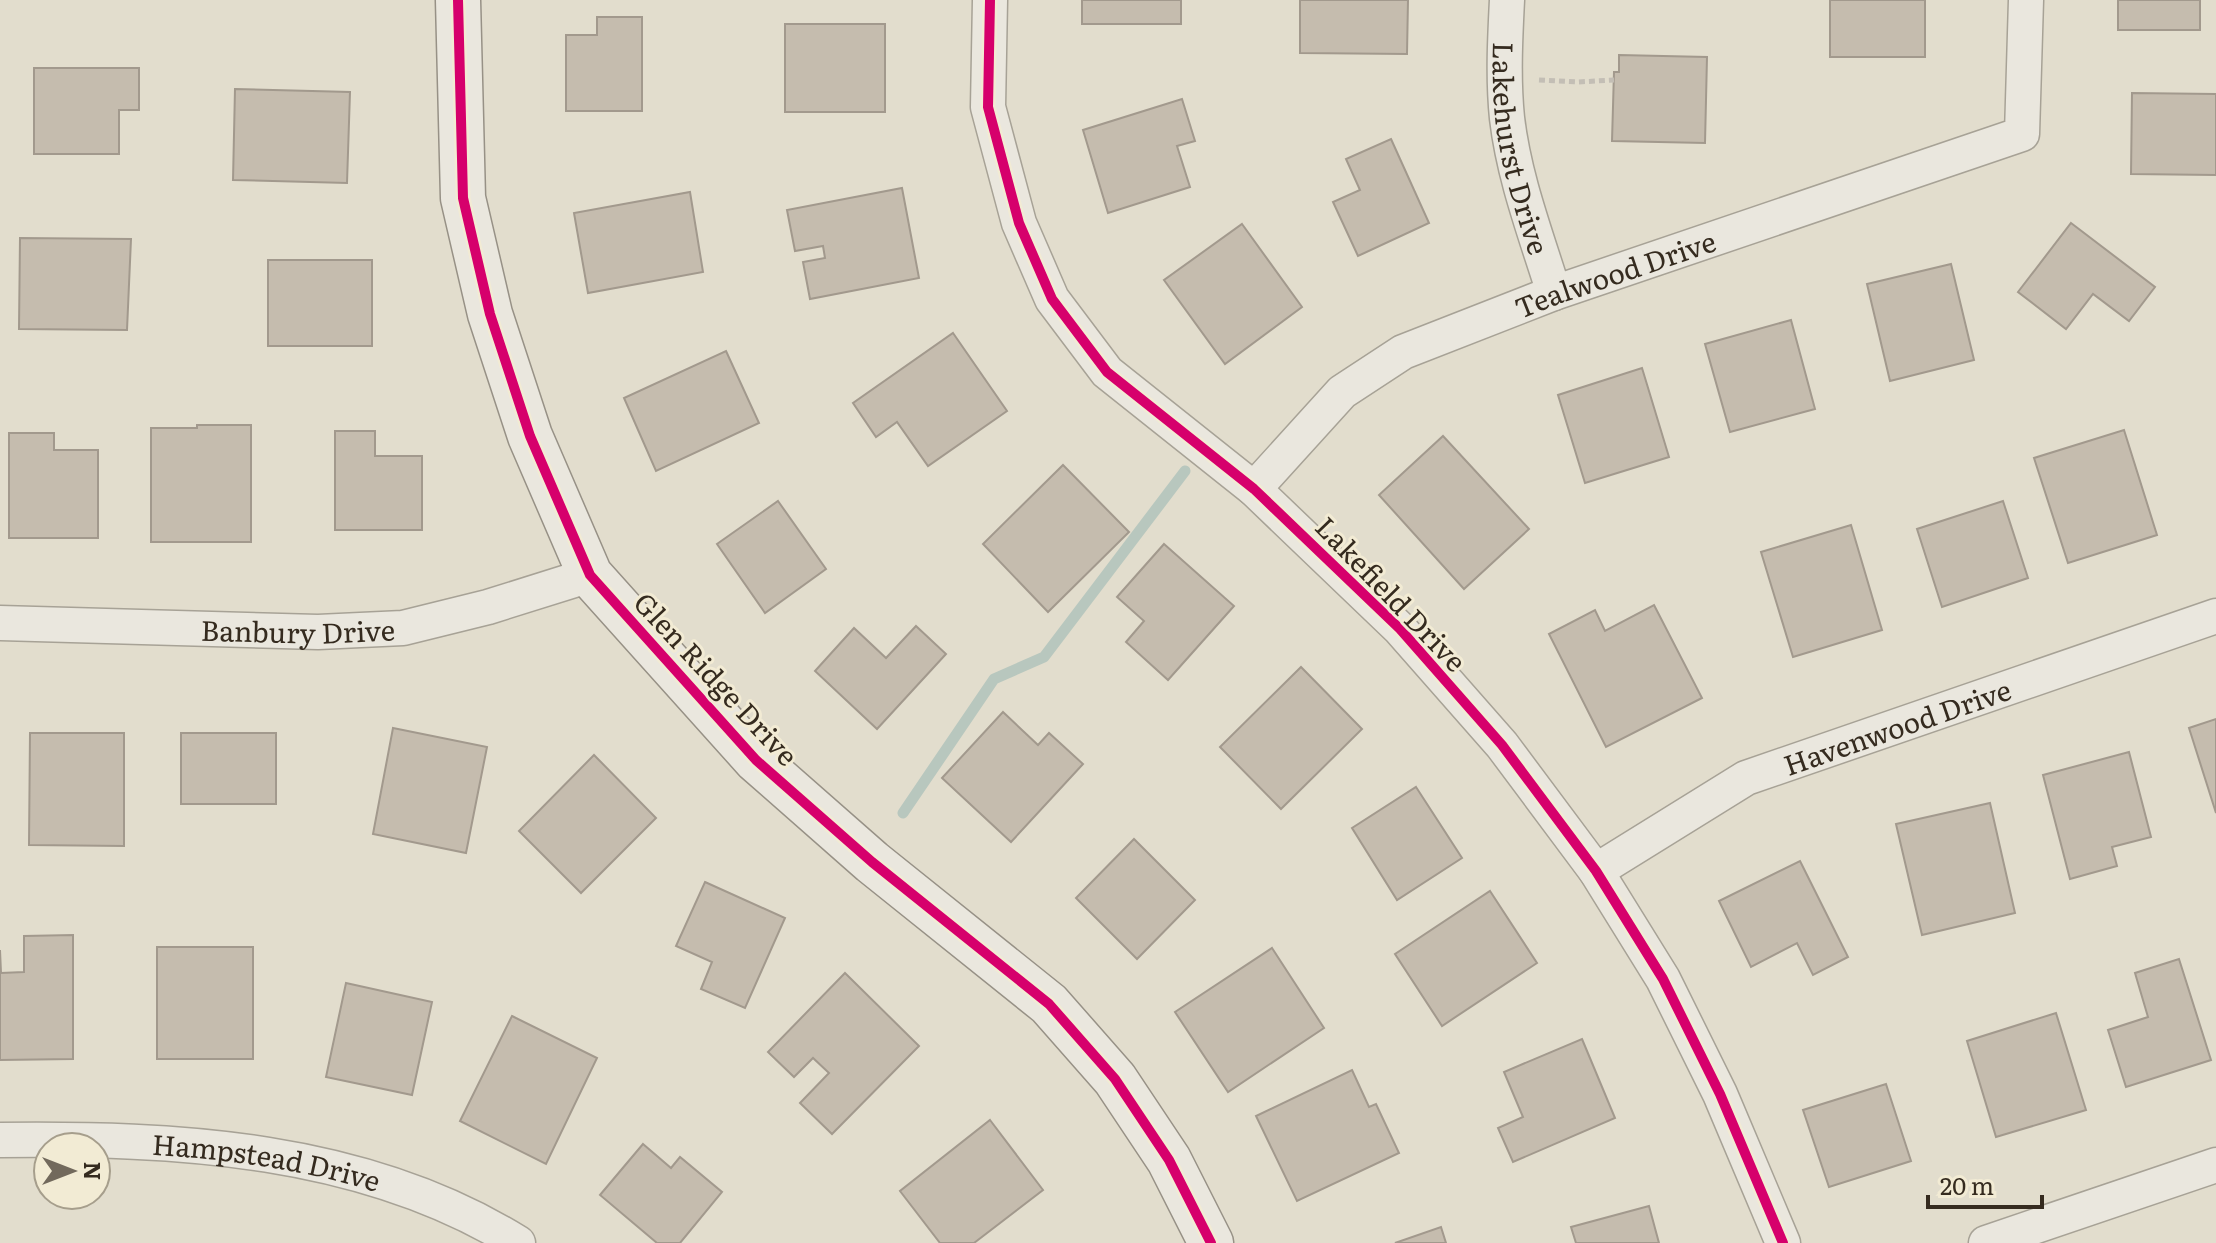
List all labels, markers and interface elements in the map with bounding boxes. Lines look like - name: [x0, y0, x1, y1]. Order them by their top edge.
- street label: Lakehurst Drive: [1484, 42, 1561, 260]
- street label: Tealwood Drive: [1508, 219, 1721, 328]
- street label: Lakefield Drive: [1307, 506, 1477, 680]
- street label: Glen Ridge Drive: [625, 582, 809, 774]
- street label: Banbury Drive: [200, 607, 396, 653]
- street label: Havenwood Drive: [1777, 667, 2016, 785]
- street label: Hampstead Drive: [151, 1122, 386, 1201]
- north arrow: [32, 1131, 112, 1211]
- scale bar: [1928, 1159, 2042, 1209]
- text: N: [77, 1162, 110, 1180]
- text: 20 m: [1940, 1167, 1994, 1202]

